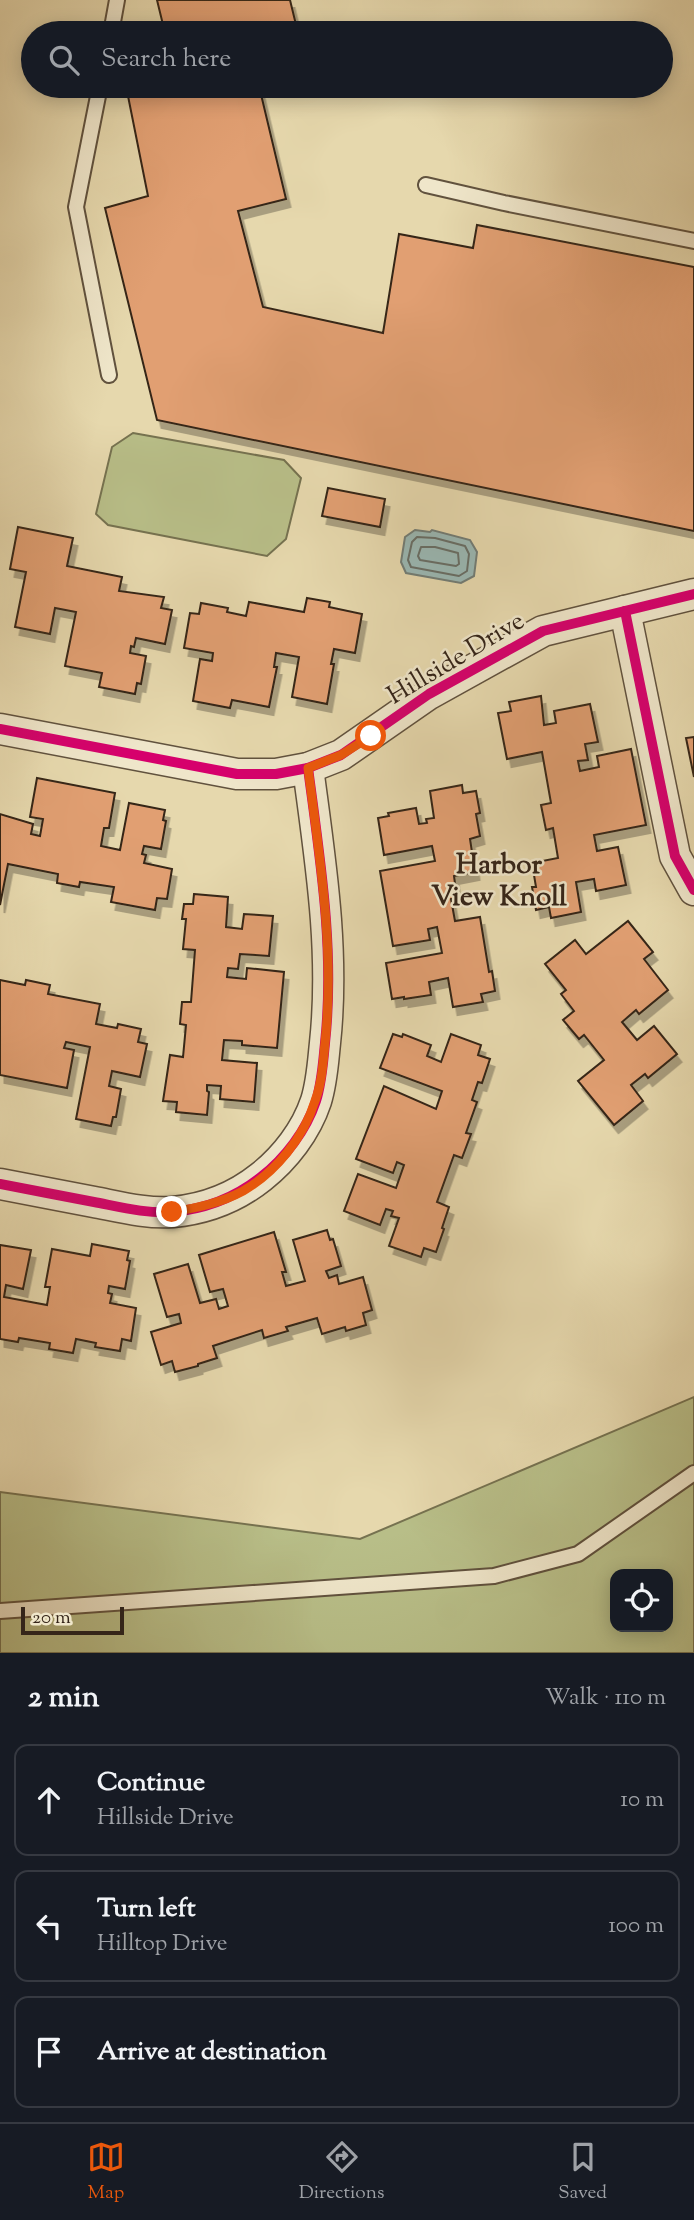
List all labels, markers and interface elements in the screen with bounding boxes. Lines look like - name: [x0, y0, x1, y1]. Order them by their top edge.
- search box: [21, 21, 673, 98]
- icon: search: [45, 41, 83, 79]
- text: Search here: [101, 41, 231, 78]
- street label: Hillside Drive: [381, 603, 532, 715]
- route start: [355, 720, 386, 751]
- district label: Harbor View Knoll: [431, 846, 567, 918]
- route end: [156, 1196, 187, 1227]
- map controls: [610, 1569, 673, 1632]
- button: locate: [610, 1569, 673, 1632]
- scale bar: [21, 1604, 124, 1636]
- text: 20 m: [32, 1605, 71, 1632]
- text: 2 min: [28, 1677, 100, 1720]
- text: Walk · 110 m: [545, 1682, 666, 1715]
- text: Continue: [97, 1765, 205, 1802]
- icon: ahead: [30, 1781, 68, 1819]
- text: 10 m: [620, 1784, 664, 1817]
- text: Hillside Drive: [97, 1802, 234, 1835]
- text: Turn left: [97, 1891, 196, 1928]
- icon: left: [30, 1907, 68, 1945]
- text: 100 m: [608, 1910, 664, 1943]
- text: Hilltop Drive: [97, 1928, 228, 1961]
- icon: arrive: [30, 2033, 68, 2071]
- text: Arrive at destination: [97, 2034, 327, 2071]
- tab: Map: [87, 2138, 125, 2207]
- tab: Directions: [299, 2138, 384, 2207]
- tab: Saved: [558, 2138, 607, 2207]

